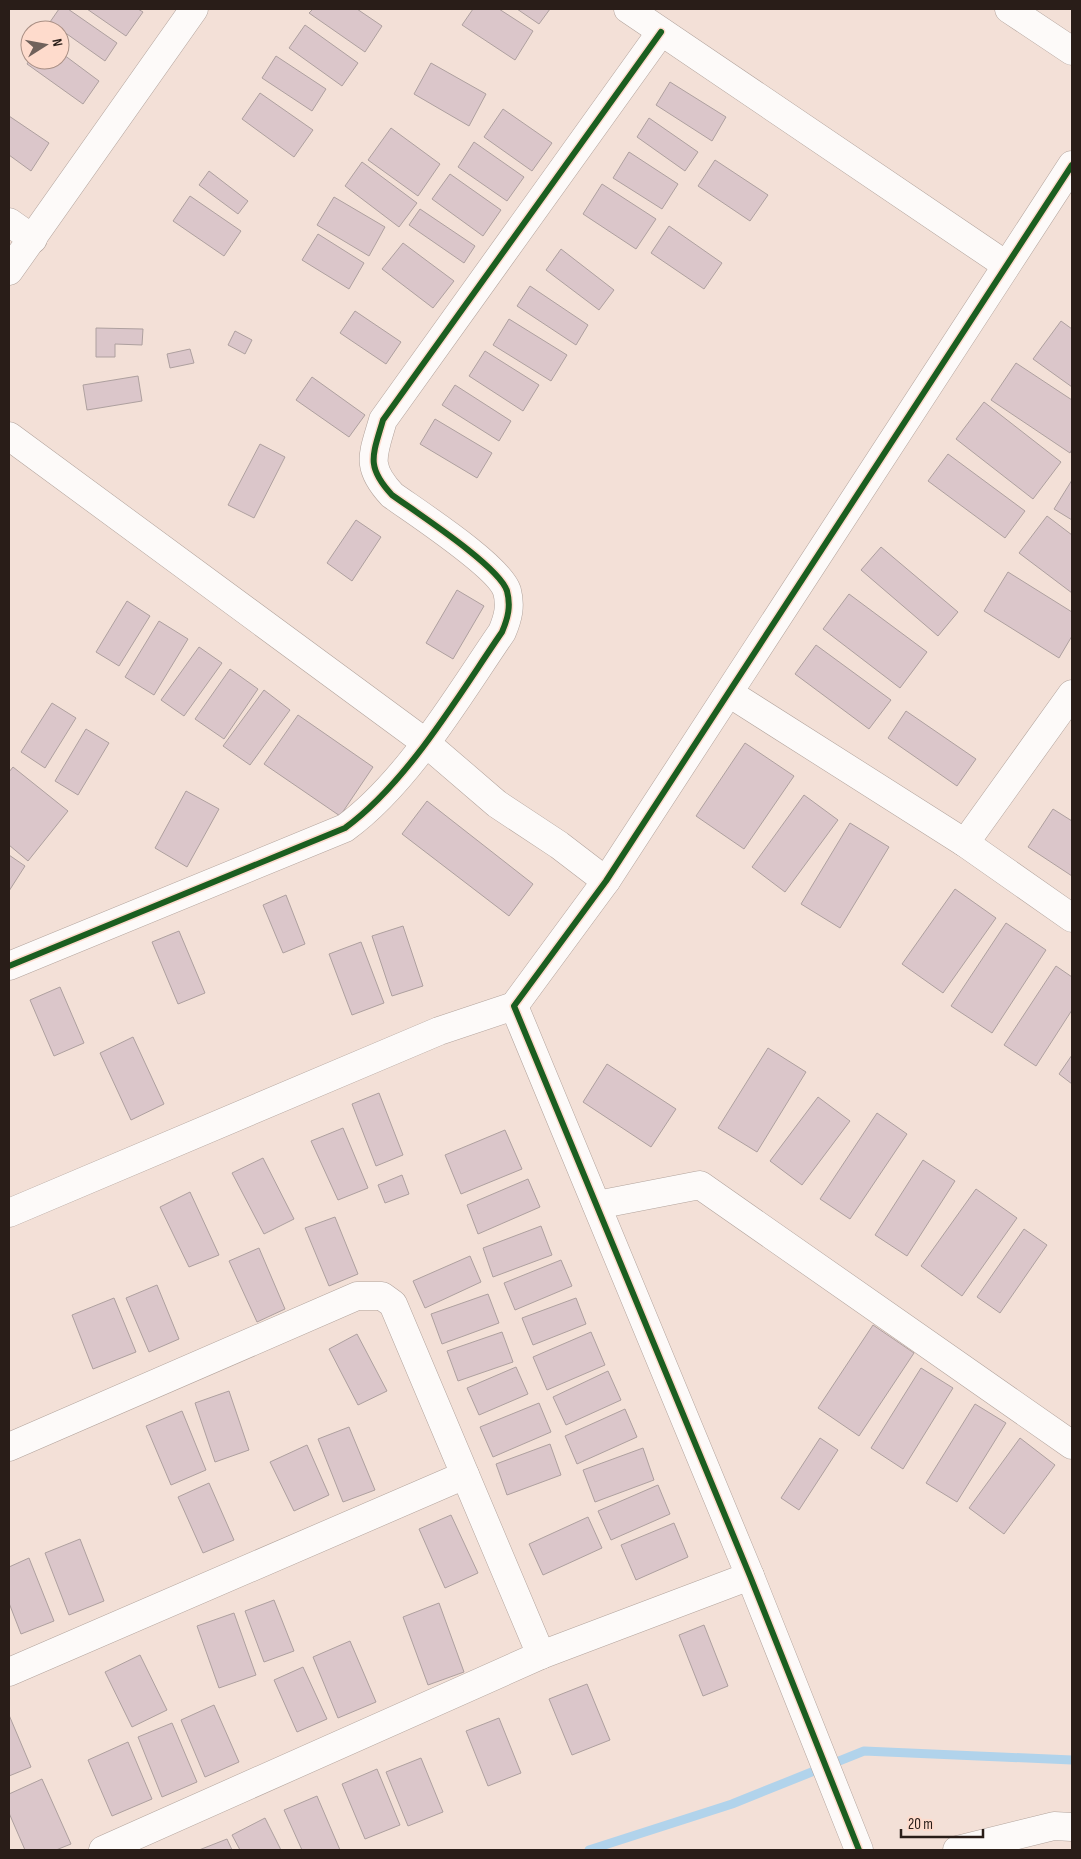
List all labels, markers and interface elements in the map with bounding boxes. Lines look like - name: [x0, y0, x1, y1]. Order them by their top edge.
- north arrow: [20, 20, 70, 70]
- text: N: [48, 37, 66, 48]
- scale bar: [901, 1806, 984, 1838]
- text: 20 m: [908, 1815, 933, 1834]

